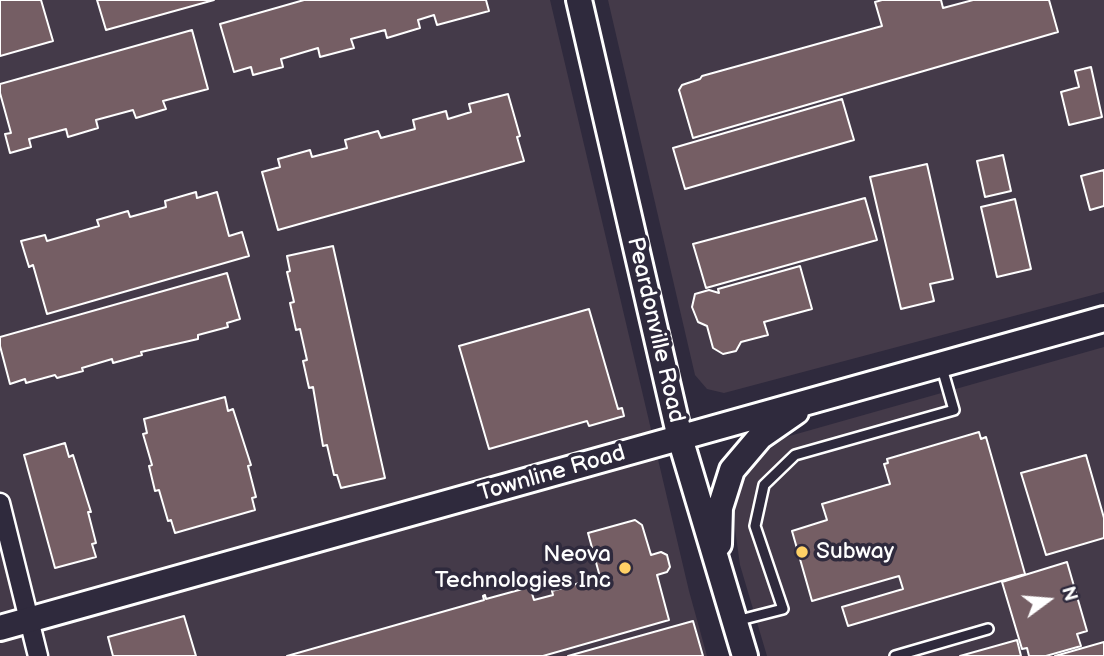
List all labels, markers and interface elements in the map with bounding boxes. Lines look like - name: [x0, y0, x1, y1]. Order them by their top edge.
- street label: Peardonville Road: [620, 235, 690, 425]
- street label: Townline Road: [475, 440, 629, 508]
- place label: Subway: [816, 538, 894, 566]
- place label: Neova Technologies Inc: [435, 541, 611, 595]
- marker: Subway: [794, 544, 810, 560]
- marker: Neova Technologies Inc: [617, 560, 633, 576]
- north arrow: [1013, 565, 1083, 635]
- text: N: [1056, 584, 1082, 604]

